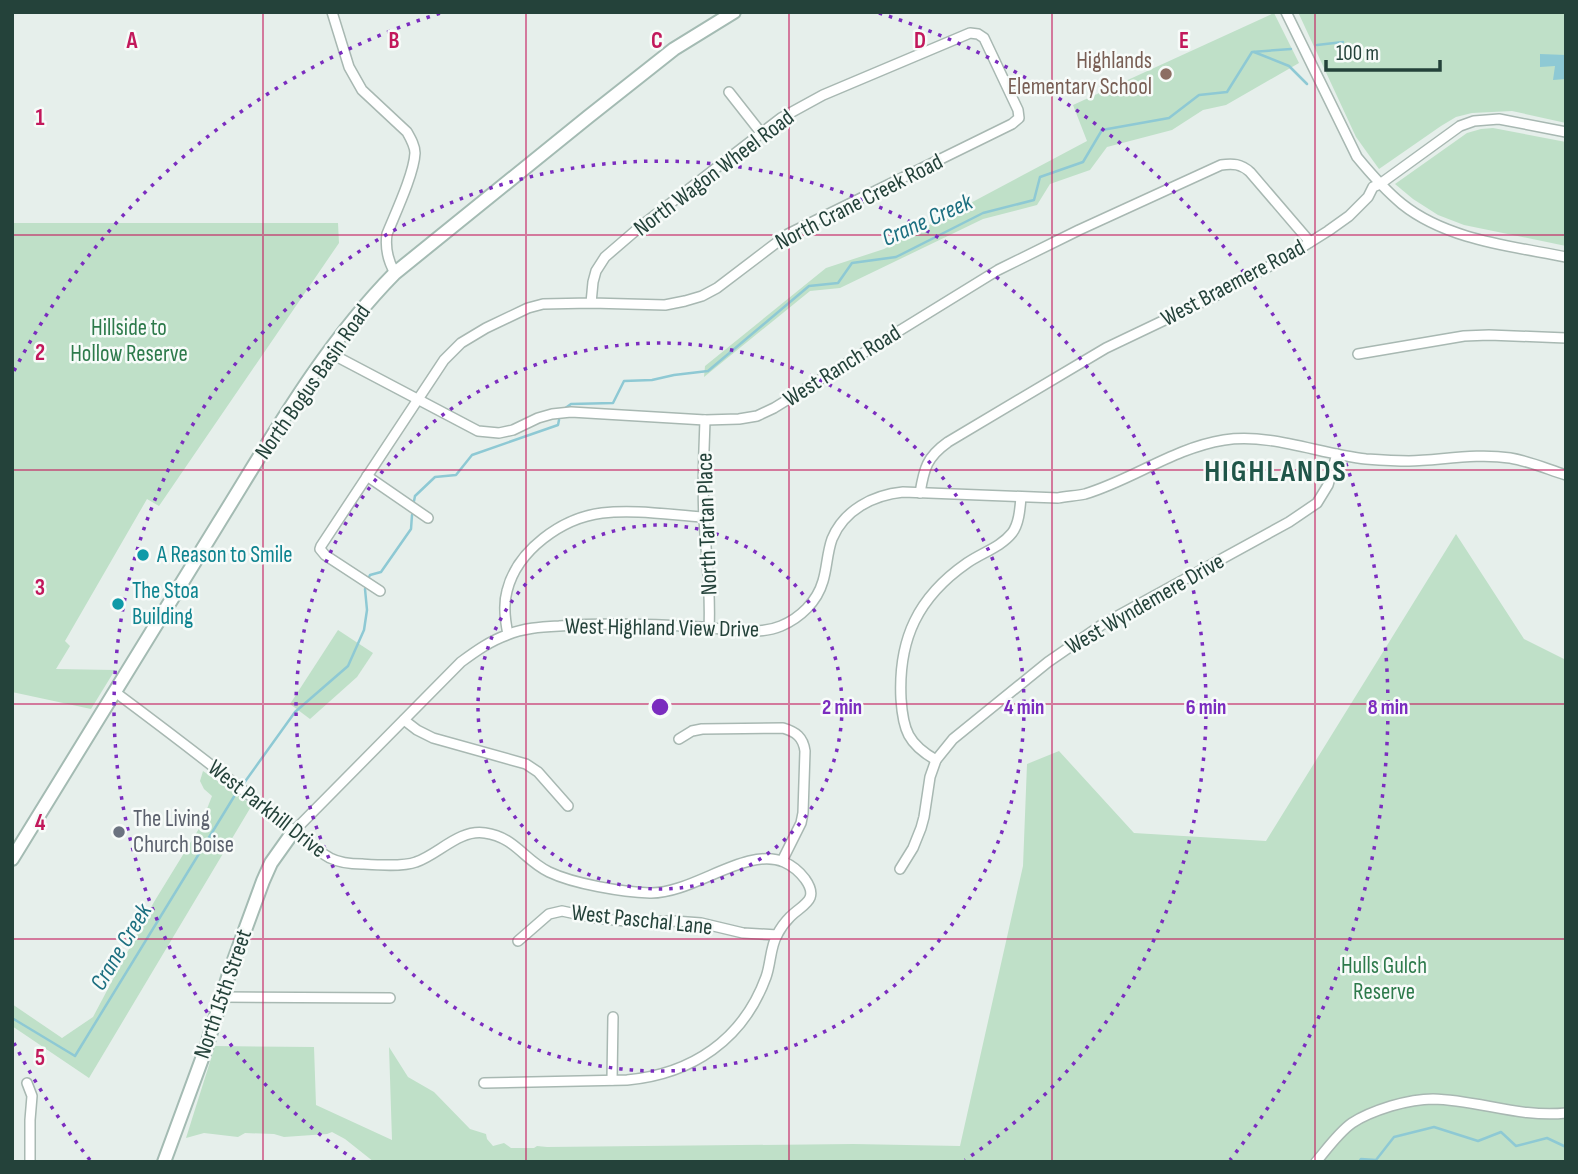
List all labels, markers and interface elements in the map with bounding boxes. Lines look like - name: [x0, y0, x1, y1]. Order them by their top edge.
- text: A: [126, 27, 139, 55]
- text: B: [389, 27, 400, 55]
- text: C: [651, 27, 663, 55]
- text: D: [914, 27, 926, 55]
- text: E: [1179, 27, 1189, 55]
- scale bar: [1326, 28, 1440, 72]
- text: 100 m: [1336, 41, 1379, 66]
- place label: Highlands Elementary School: [1008, 47, 1152, 101]
- marker: Highlands Elementary School: [1158, 66, 1174, 82]
- text: 1: [35, 104, 45, 132]
- street label: North Wagon Wheel Road: [628, 104, 800, 242]
- street label: North Crane Creek Road: [771, 148, 947, 256]
- water label: Crane Creek: [877, 187, 977, 253]
- street label: West Braemere Road: [1156, 233, 1310, 333]
- street label: North Bogus Basin Road: [249, 299, 377, 465]
- park label: Hillside to Hollow Reserve: [70, 314, 188, 368]
- street label: West Ranch Road: [778, 319, 906, 413]
- text: 2: [35, 339, 45, 367]
- street label: North Tartan Place: [691, 452, 723, 596]
- district label: HIGHLANDS: [1204, 454, 1348, 490]
- place label: A Reason to Smile: [156, 541, 293, 569]
- marker: A Reason to Smile: [135, 547, 151, 563]
- street label: West Wyndemere Drive: [1061, 547, 1229, 661]
- text: 3: [35, 574, 45, 602]
- place label: The Stoa Building: [132, 577, 199, 631]
- marker: The Stoa Building: [110, 596, 126, 612]
- street label: West Highland View Drive: [565, 612, 759, 644]
- centre of rings: [648, 695, 672, 719]
- text: 2 min: [822, 695, 862, 720]
- text: 4 min: [1004, 695, 1044, 720]
- text: 6 min: [1186, 695, 1226, 720]
- text: 8 min: [1368, 695, 1408, 720]
- street label: West Parkhill Drive: [202, 754, 332, 864]
- place label: The Living Church Boise: [133, 805, 234, 859]
- text: 4: [35, 809, 46, 837]
- marker: The Living Church Boise: [111, 824, 127, 840]
- water label: Crane Creek: [84, 897, 159, 996]
- street label: West Paschal Lane: [570, 899, 714, 941]
- street label: North 15th Street: [188, 926, 258, 1062]
- park label: Hulls Gulch Reserve: [1341, 952, 1427, 1006]
- text: 5: [35, 1044, 45, 1072]

